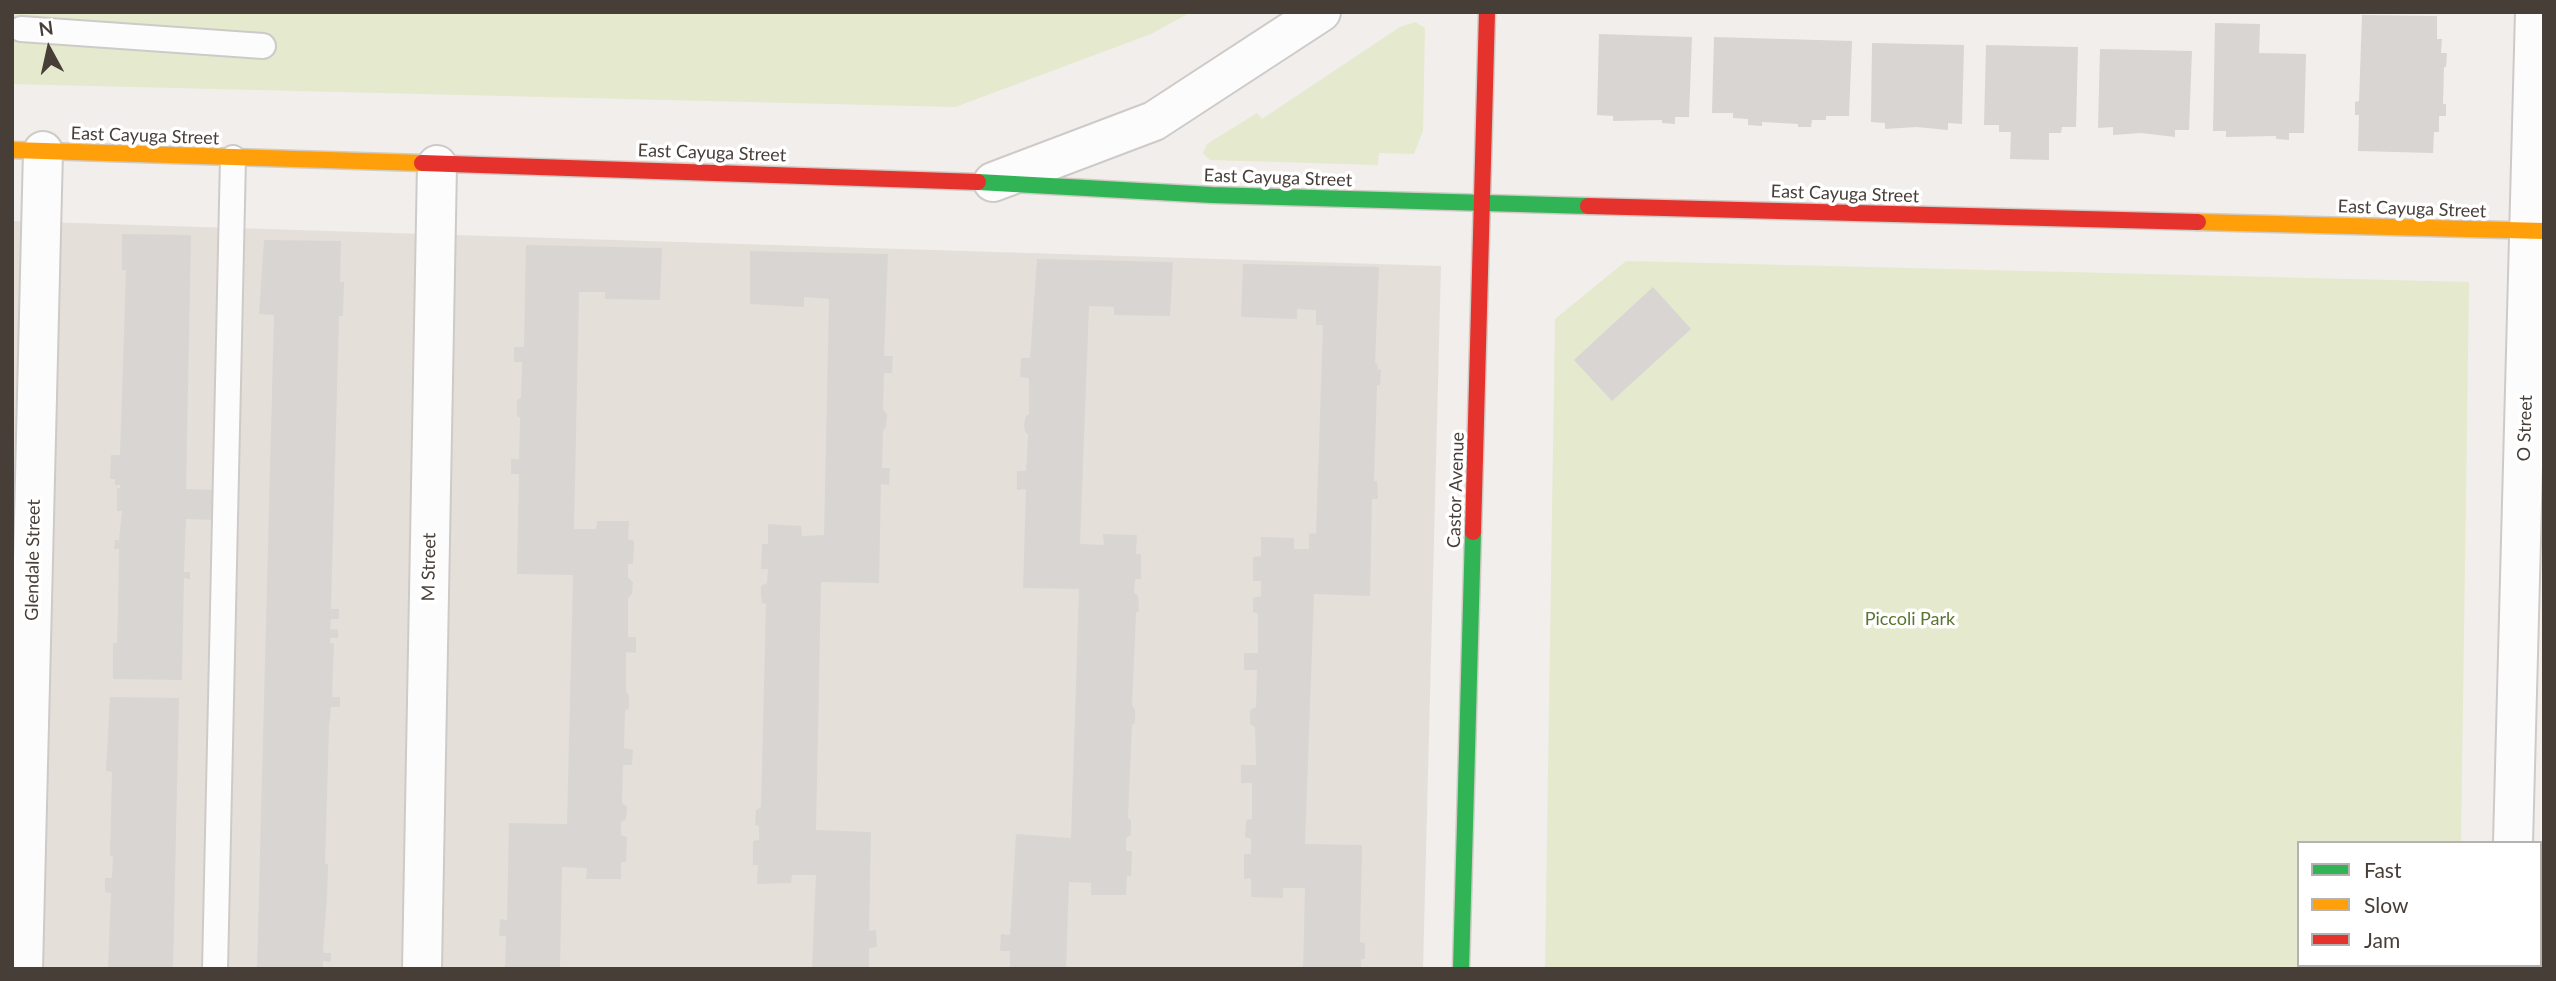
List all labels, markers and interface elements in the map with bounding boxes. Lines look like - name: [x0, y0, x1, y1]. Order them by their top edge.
- north arrow: [14, 14, 84, 84]
- text: N: [37, 15, 55, 40]
- street label: East Cayuga Street: [70, 123, 220, 149]
- street label: East Cayuga Street: [637, 140, 787, 166]
- street label: East Cayuga Street: [1203, 165, 1353, 191]
- street label: East Cayuga Street: [1770, 181, 1920, 207]
- street label: East Cayuga Street: [2337, 196, 2487, 222]
- street label: O Street: [2513, 394, 2537, 462]
- street label: Castor Avenue: [1443, 432, 1469, 548]
- street label: Glendale Street: [21, 499, 45, 621]
- street label: M Street: [418, 532, 440, 602]
- park label: Piccoli Park: [1865, 608, 1955, 630]
- legend: [2297, 841, 2542, 967]
- text: Fast: [2364, 857, 2401, 882]
- text: Slow: [2364, 892, 2408, 917]
- text: Jam: [2364, 927, 2400, 952]

